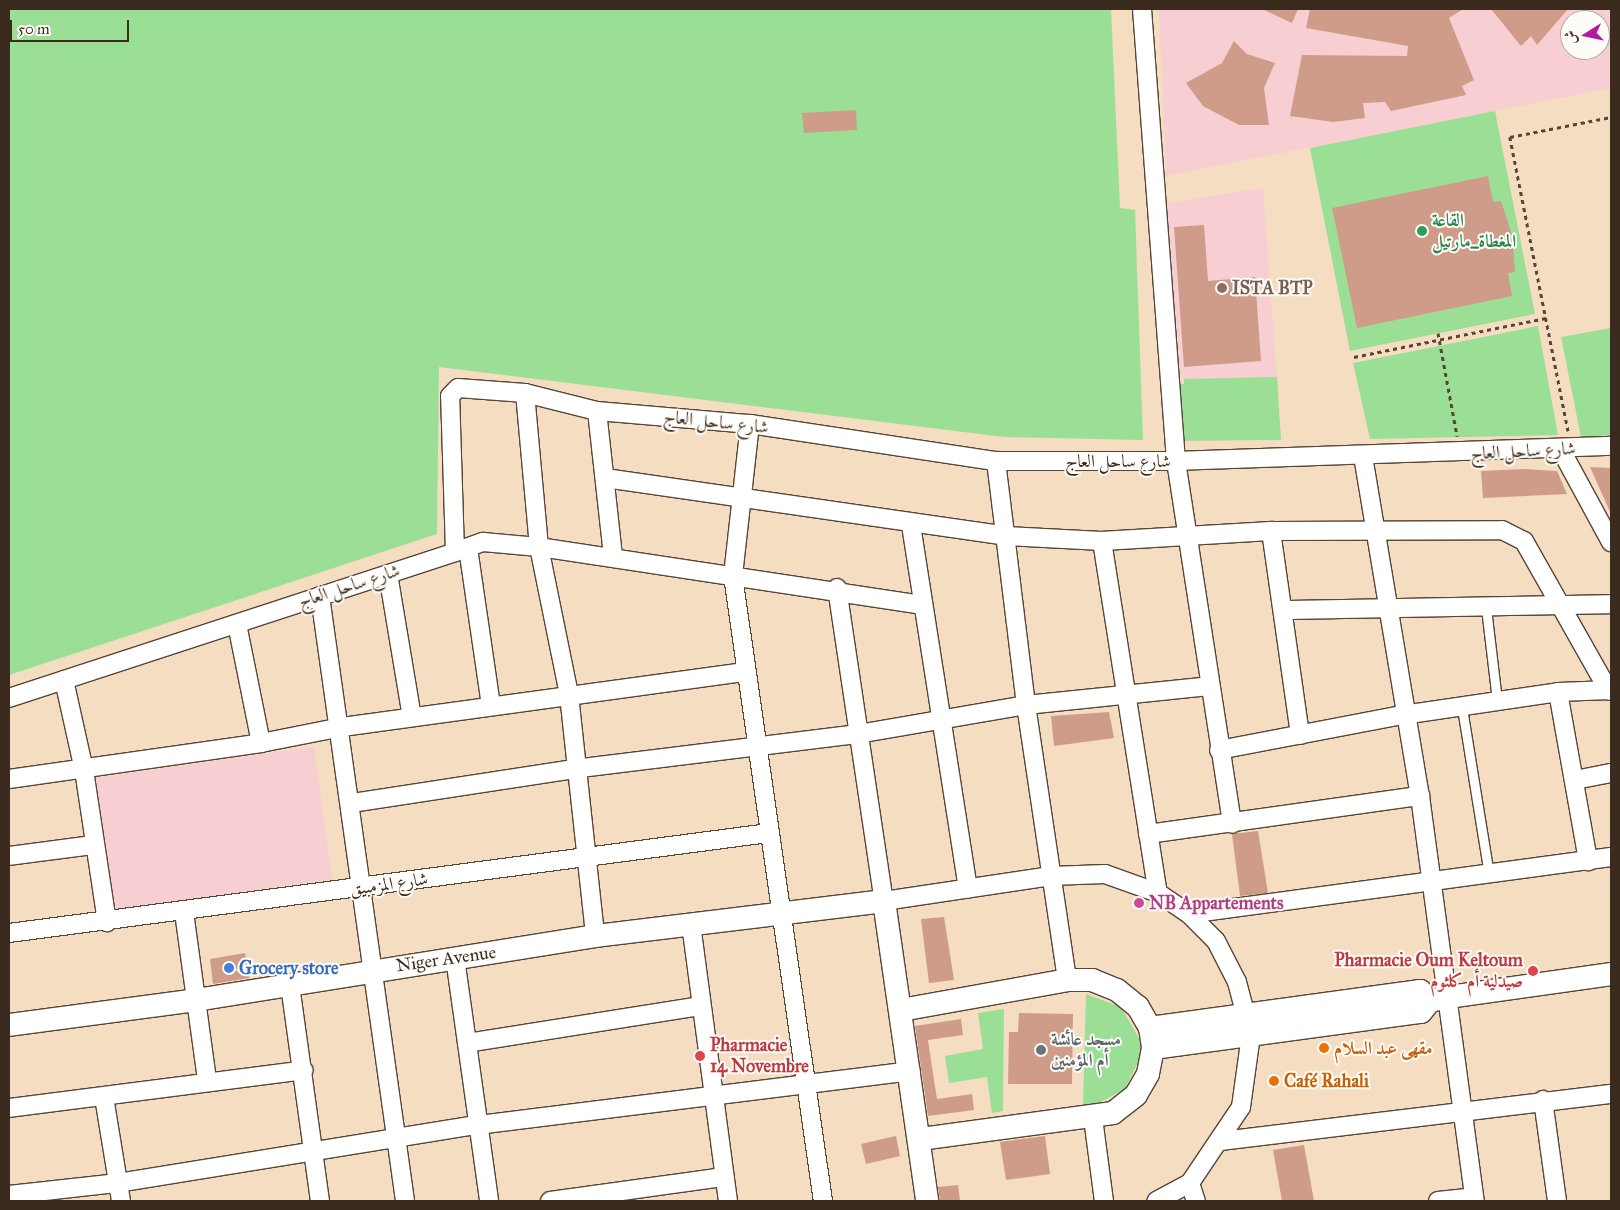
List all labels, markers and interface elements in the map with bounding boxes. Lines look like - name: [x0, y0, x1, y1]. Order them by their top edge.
- scale bar: [12, 10, 131, 42]
- north arrow: [1560, 10, 1610, 60]
- text: 50 m: [18, 20, 50, 38]
- text: ش: [1561, 29, 1580, 46]
- place label: القاعة المغطاة_مارتيل: [1432, 210, 1516, 252]
- marker: القاعة المغطاة_مارتيل: [1416, 225, 1428, 237]
- place label: ISTA BTP: [1232, 277, 1313, 299]
- marker: ISTA BTP: [1216, 282, 1228, 294]
- street label: شارع ساحل العاج: [662, 406, 770, 438]
- street label: شارع ساحل العاج: [1470, 437, 1576, 465]
- street label: شارع ساحل العاج: [1065, 450, 1171, 472]
- street label: شارع ساحل العاج: [295, 559, 403, 613]
- street label: شارع المزمبيق: [349, 868, 429, 900]
- place label: NB Appartements: [1149, 892, 1284, 914]
- marker: NB Appartements: [1133, 897, 1145, 909]
- street label: Niger Avenue: [395, 941, 497, 977]
- place label: Pharmacie Oum Keltoum صيدلية أم كلثوم: [1334, 950, 1523, 992]
- place label: Grocery store: [239, 957, 338, 979]
- marker: Grocery store: [223, 962, 235, 974]
- marker: Pharmacie Oum Keltoum صيدلية أم كلثوم: [1527, 965, 1539, 977]
- place label: مسجد عائشة أم المؤمنين: [1051, 1029, 1121, 1072]
- place label: Pharmacie 14 Novembre: [710, 1035, 809, 1078]
- place label: مقهى عبد السلام: [1334, 1037, 1432, 1059]
- marker: مقهى عبد السلام: [1318, 1042, 1330, 1054]
- marker: مسجد عائشة أم المؤمنين: [1035, 1044, 1047, 1056]
- marker: Pharmacie 14 Novembre: [694, 1050, 706, 1062]
- place label: Café Rahali: [1284, 1070, 1369, 1092]
- marker: Café Rahali: [1268, 1075, 1280, 1087]

